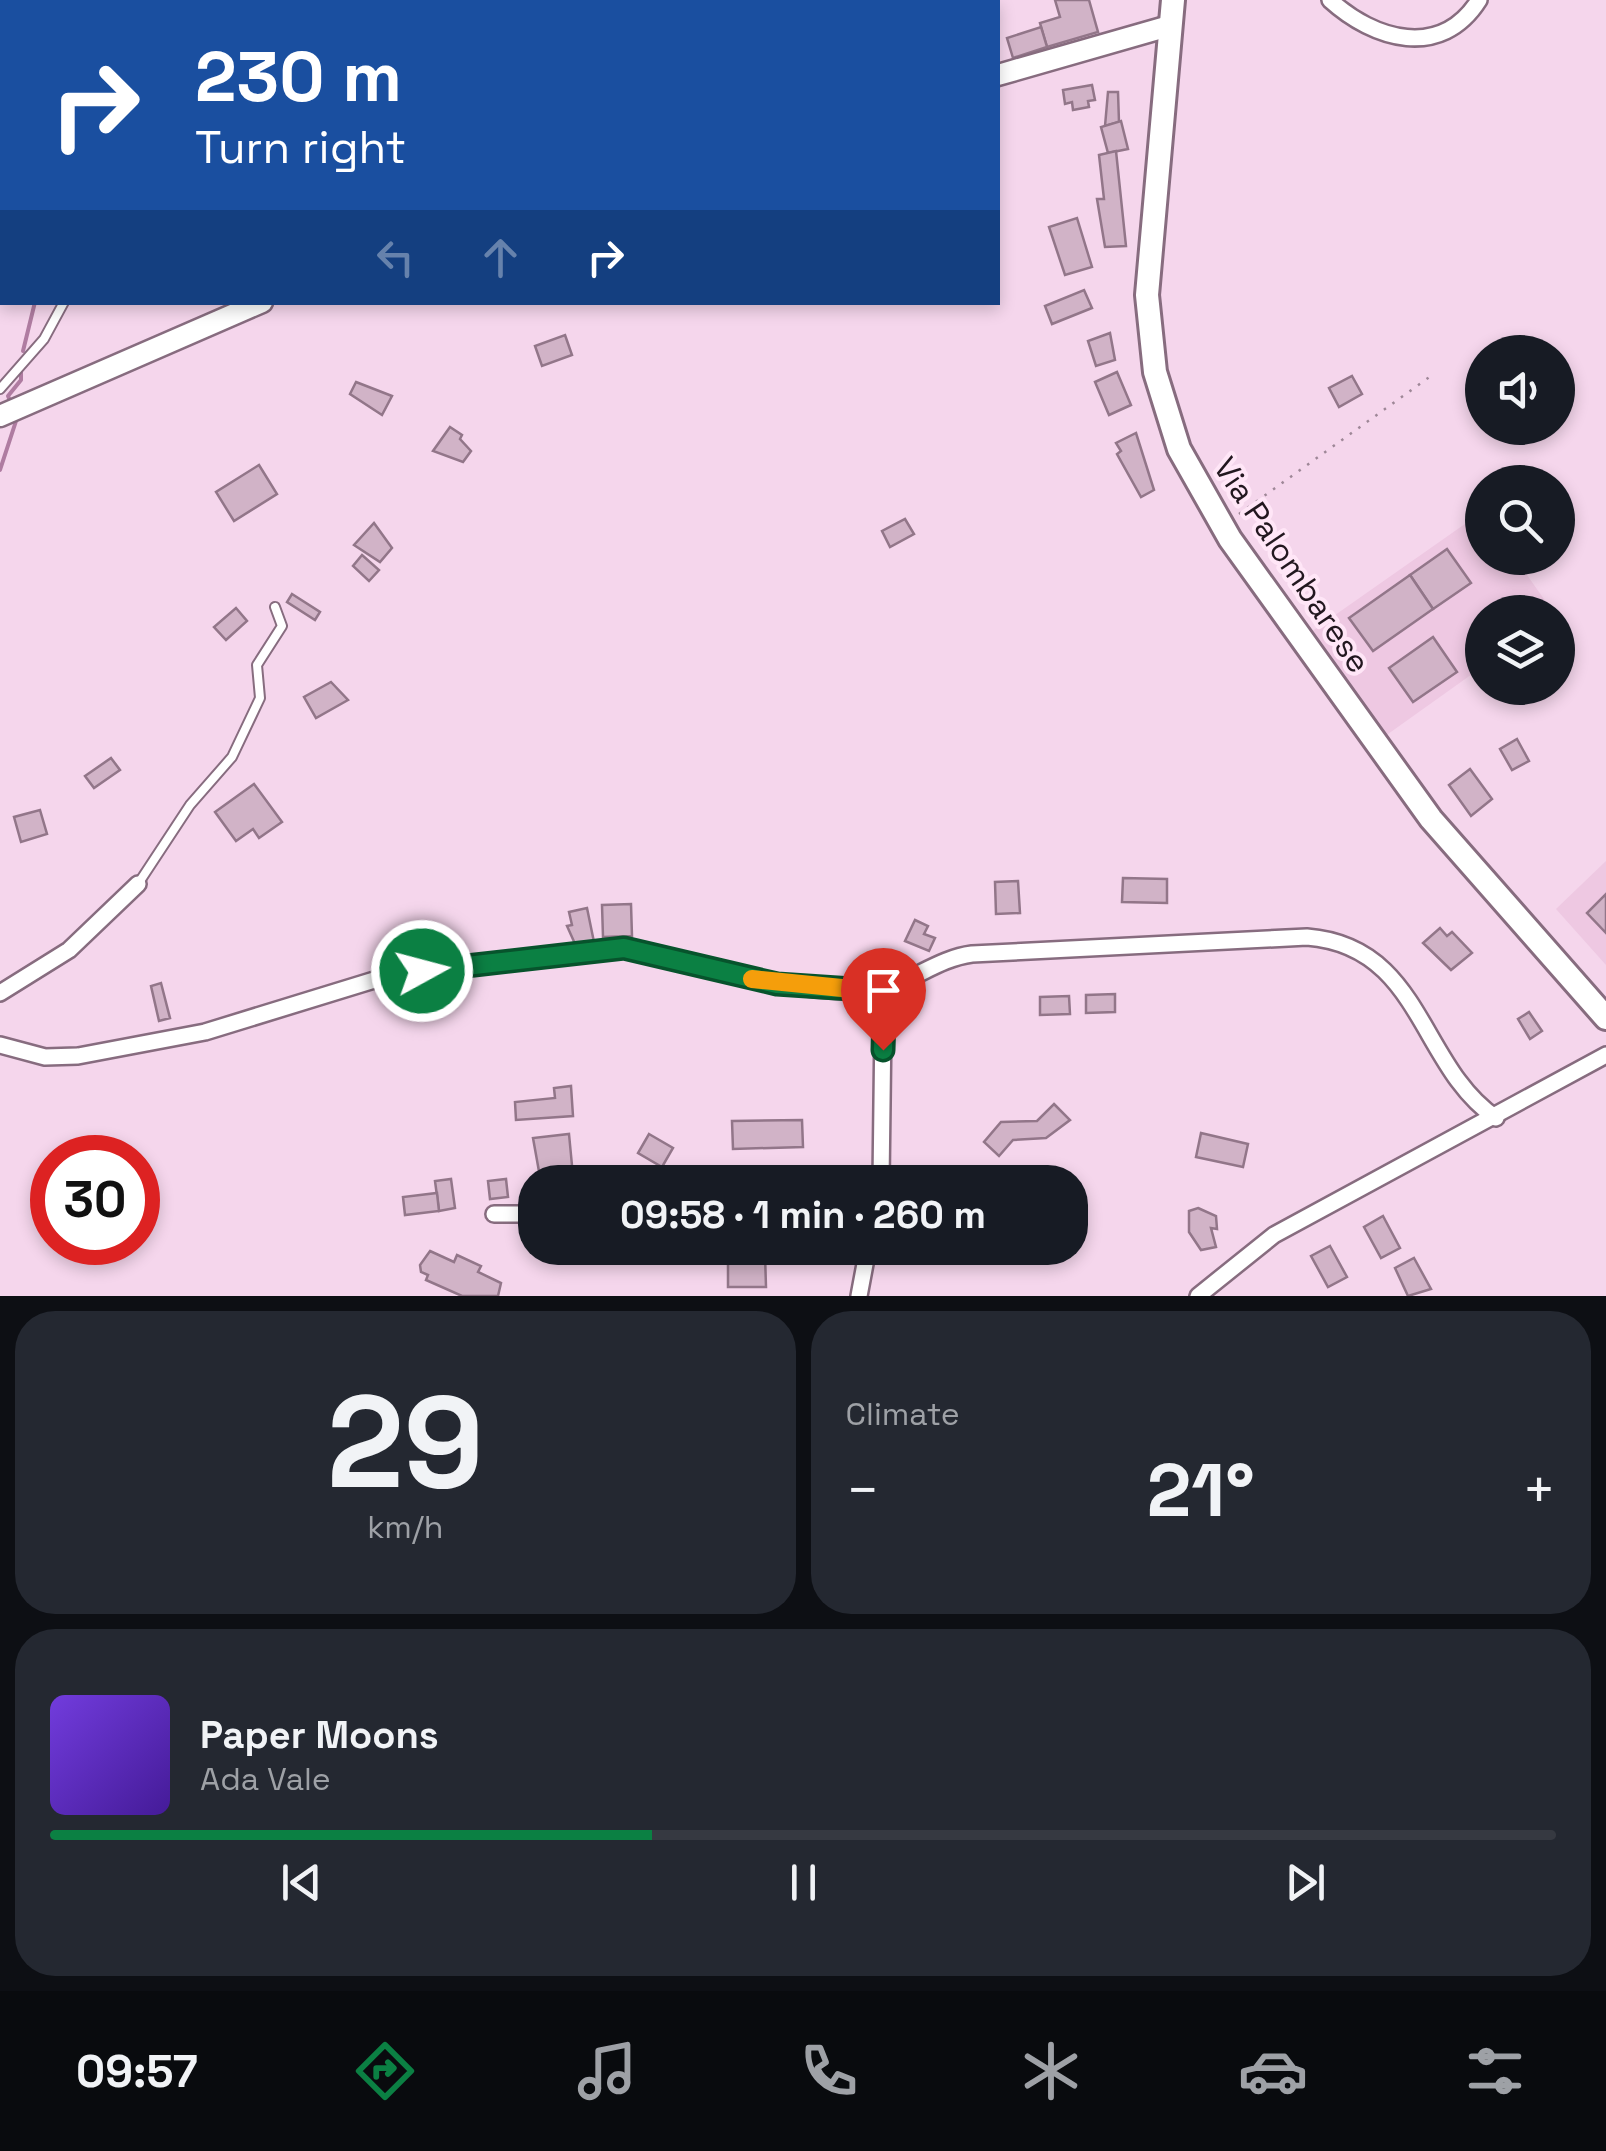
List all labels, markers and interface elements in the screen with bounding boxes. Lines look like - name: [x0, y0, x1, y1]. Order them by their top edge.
- text: 230 m: [195, 32, 402, 121]
- icon: right: [30, 40, 160, 170]
- text: Turn right: [195, 119, 406, 176]
- icon: left: [368, 230, 423, 285]
- icon: ahead: [473, 230, 528, 285]
- icon: right: [578, 230, 633, 285]
- map controls: [1465, 335, 1575, 705]
- button: sound: [1465, 335, 1575, 445]
- street label: Via Palombarese: [1205, 449, 1379, 681]
- button: search: [1465, 465, 1575, 575]
- button: layers: [1465, 595, 1575, 705]
- position arrow: [370, 919, 474, 1023]
- pin: [841, 948, 926, 1051]
- icon: arrive: [856, 963, 911, 1018]
- speed limit sign: 30: [30, 1135, 160, 1265]
- text: 09:58 · 1 min · 260 m: [620, 1191, 986, 1239]
- text: 29: [327, 1359, 484, 1525]
- text: Climate: [846, 1394, 960, 1434]
- text: 21°: [1147, 1442, 1255, 1538]
- text: −: [846, 1455, 880, 1525]
- text: +: [1522, 1455, 1556, 1525]
- text: km/h: [367, 1507, 443, 1547]
- text: Paper Moons: [200, 1711, 439, 1759]
- text: Ada Vale: [200, 1759, 331, 1799]
- icon: previous: [274, 1855, 329, 1910]
- icon: pause: [776, 1855, 831, 1910]
- icon: next: [1278, 1855, 1333, 1910]
- icon: directions: [350, 2036, 420, 2106]
- icon: music: [572, 2036, 642, 2106]
- icon: phone: [794, 2036, 864, 2106]
- icon: climate: [1016, 2036, 1086, 2106]
- icon: car: [1238, 2036, 1308, 2106]
- icon: filters: [1460, 2036, 1530, 2106]
- text: 09:57: [76, 2043, 198, 2100]

